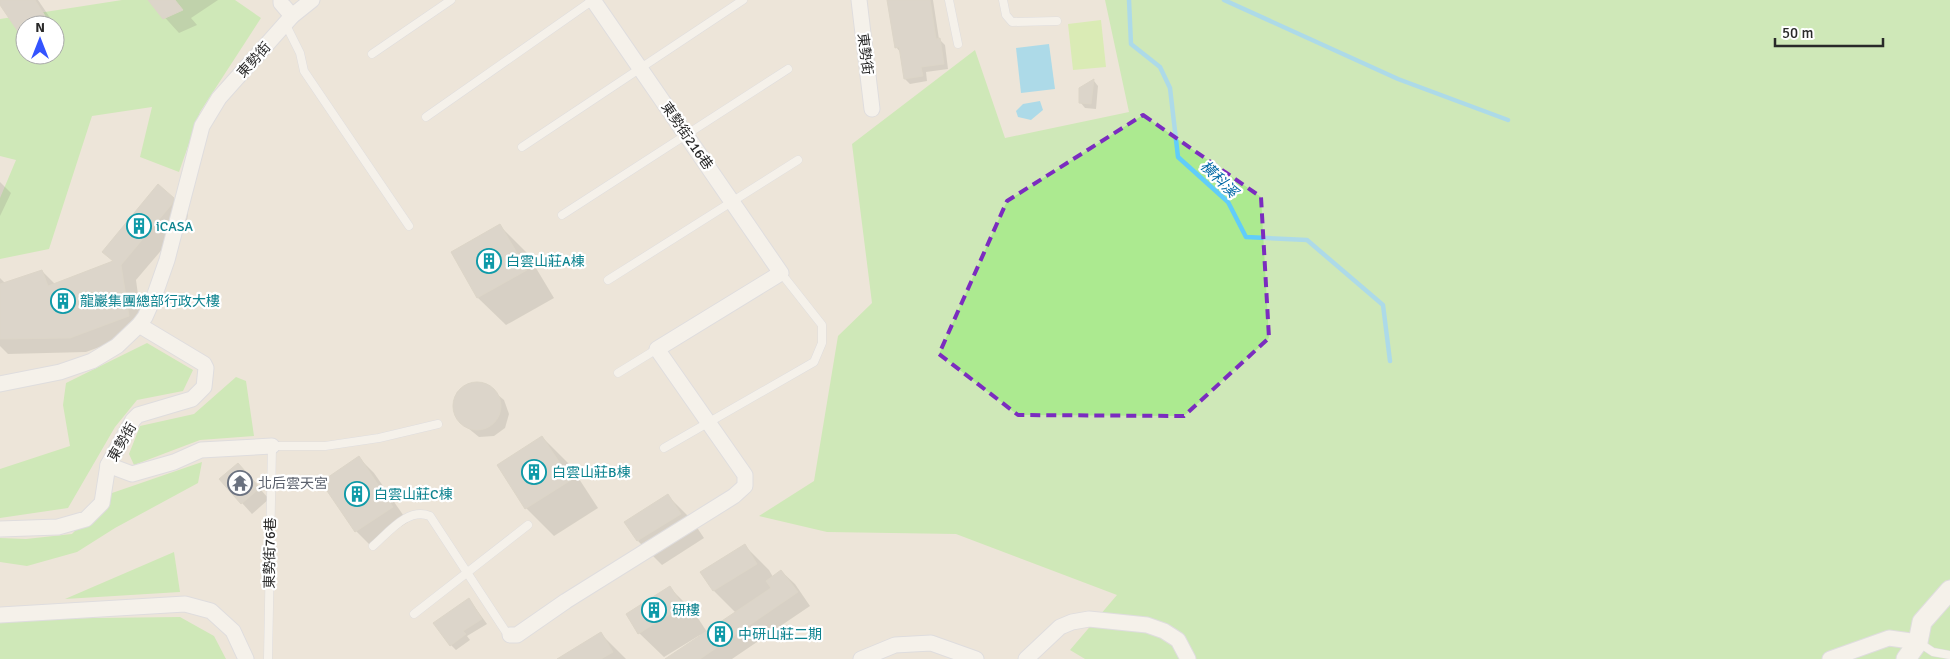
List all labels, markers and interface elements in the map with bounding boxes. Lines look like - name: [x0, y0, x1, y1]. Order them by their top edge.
- north arrow: [15, 15, 65, 65]
- scale bar: [1775, 15, 1882, 47]
- text: N: [35, 19, 45, 36]
- text: 50 m: [1782, 24, 1813, 42]
- street label: 東勢街: [854, 32, 876, 76]
- street label: 東勢街: [234, 39, 274, 81]
- street label: 東勢街216巷: [657, 99, 717, 173]
- water label: 橫科溪: [1197, 157, 1243, 203]
- building icon: iCASA: [126, 213, 152, 239]
- place label: iCASA: [156, 218, 194, 235]
- building icon: 白雲山莊A棟: [476, 248, 502, 274]
- place label: 白雲山莊A棟: [506, 253, 585, 270]
- building icon: 龍巖集團總部行政大樓: [50, 288, 76, 314]
- place label: 龍巖集團總部行政大樓: [80, 293, 220, 310]
- street label: 東勢街: [104, 420, 140, 464]
- building icon: 白雲山莊B棟: [521, 459, 547, 485]
- place label: 白雲山莊B棟: [552, 464, 630, 481]
- temple icon: 北后雲天宮: [227, 470, 253, 496]
- place label: 北后雲天宮: [258, 475, 328, 492]
- building icon: 白雲山莊C棟: [344, 481, 370, 507]
- place label: 白雲山莊C棟: [374, 486, 452, 503]
- street label: 東勢街76巷: [261, 517, 279, 589]
- building icon: 研樓: [641, 597, 667, 623]
- place label: 研樓: [672, 602, 700, 619]
- building icon: 中研山莊二期: [707, 621, 733, 647]
- place label: 中研山莊二期: [738, 626, 822, 643]

